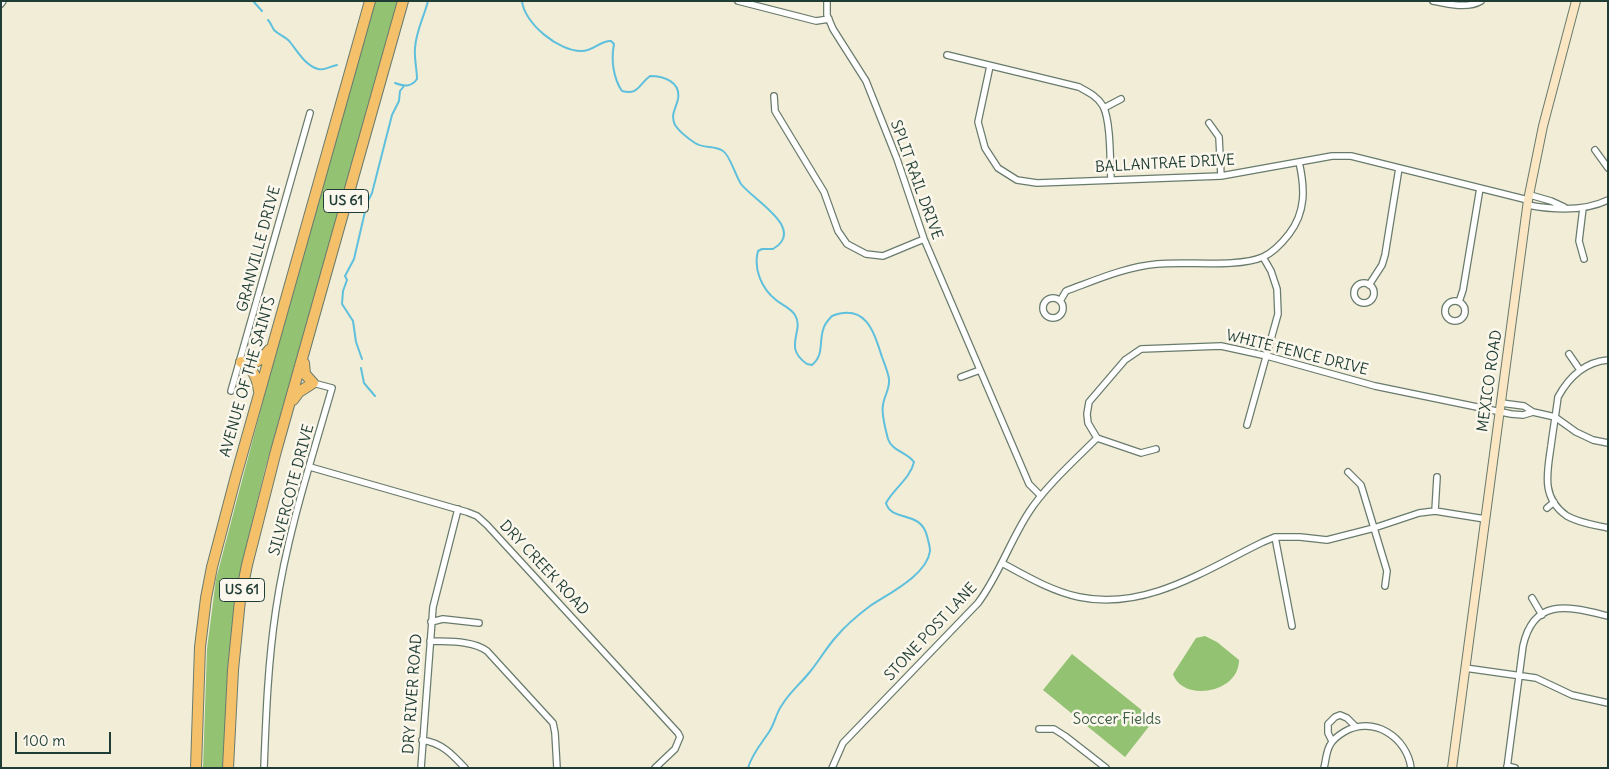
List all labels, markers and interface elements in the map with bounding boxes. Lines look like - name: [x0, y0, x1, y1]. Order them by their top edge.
- street label: SPLIT RAIL DRIVE: [886, 118, 946, 242]
- street label: BALLANTRAE DRIVE: [1095, 151, 1235, 177]
- street label: GRANVILLE DRIVE: [233, 184, 285, 314]
- road number: US 61: [324, 190, 368, 212]
- street label: AVENUE OF THE SAINTS: [216, 295, 280, 459]
- street label: WHITE FENCE DRIVE: [1224, 327, 1370, 379]
- street label: MEXICO ROAD: [1474, 329, 1506, 433]
- street label: SILVERCOTE DRIVE: [266, 422, 318, 558]
- street label: DRY CREEK ROAD: [495, 517, 593, 619]
- road number: US 61: [220, 578, 264, 602]
- street label: STONE POST LANE: [881, 579, 981, 685]
- street label: DRY RIVER ROAD: [400, 633, 426, 755]
- park label: Soccer Fields: [1073, 711, 1161, 729]
- scale bar: [18, 722, 114, 754]
- text: 100 m: [23, 731, 65, 750]

